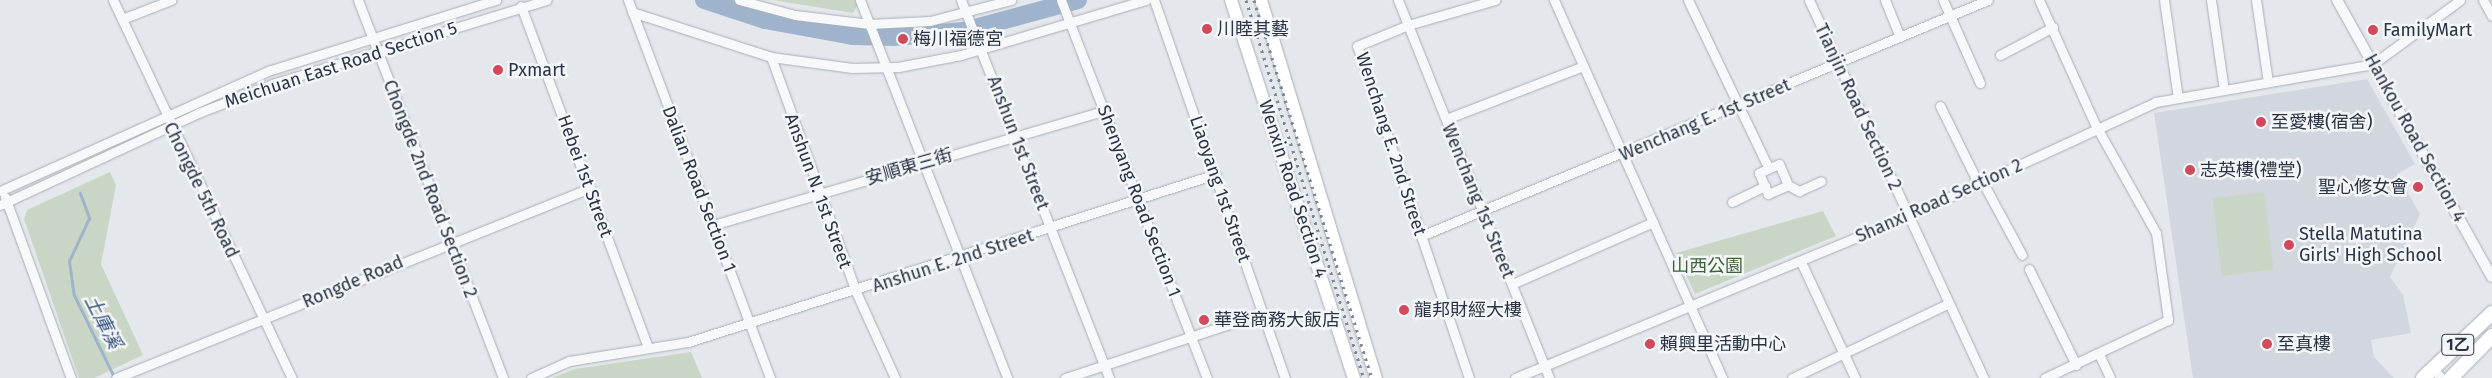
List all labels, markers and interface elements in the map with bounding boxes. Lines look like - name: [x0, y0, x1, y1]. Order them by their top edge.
- street label: Meichuan East Road Section 5: [222, 17, 460, 113]
- place label: 川睦其藝: [1217, 18, 1289, 40]
- place label: FamilyMart: [2383, 19, 2472, 41]
- street label: Tianjin Road Section 2: [1810, 20, 1906, 194]
- marker: 川睦其藝: [1201, 23, 1213, 35]
- marker: FamilyMart: [2367, 24, 2379, 36]
- place label: 梅川福德宮: [913, 28, 1003, 50]
- marker: 梅川福德宮: [897, 33, 909, 45]
- street label: Wenchang E. 2nd Street: [1351, 50, 1431, 238]
- street label: Hankou Road Section 4: [2360, 50, 2470, 226]
- place label: Pxmart: [508, 59, 566, 81]
- marker: Pxmart: [492, 64, 504, 76]
- street label: Anshun 1st Street: [982, 73, 1054, 213]
- street label: Wenchang E. 1st Street: [1616, 74, 1794, 166]
- street label: Chongde 2nd Road Section 2: [378, 77, 482, 301]
- street label: Wenxin Road Section 4: [1254, 97, 1332, 281]
- street label: Shenyang Road Section 1: [1092, 102, 1186, 300]
- street label: Dalian Road Section 1: [657, 103, 741, 275]
- street label: Anshun N. 1st Street: [780, 111, 856, 271]
- place label: 至愛樓(宿舍): [2271, 111, 2373, 133]
- street label: Hebei 1st Street: [553, 112, 617, 240]
- street label: Liaoyang 1st Street: [1185, 113, 1255, 265]
- marker: 至愛樓(宿舍): [2255, 116, 2267, 128]
- street label: Chongde 5th Road: [159, 119, 243, 261]
- street label: Wenchang 1st Street: [1437, 120, 1519, 282]
- street label: 安順東三街: [863, 144, 955, 190]
- street label: Shanxi Road Section 2: [1852, 155, 2026, 247]
- place label: 志英樓(禮堂): [2200, 159, 2302, 181]
- marker: 志英樓(禮堂): [2184, 164, 2196, 176]
- place label: 聖心修女會: [2318, 176, 2408, 198]
- marker: 聖心修女會: [2412, 181, 2424, 193]
- place label: Stella Matutina Girls' High School: [2299, 224, 2442, 266]
- street label: Anshun E. 2nd Street: [870, 225, 1036, 297]
- marker: Stella Matutina Girls' High School: [2283, 239, 2295, 251]
- street label: Rongde Road: [299, 251, 407, 313]
- park label: 山西公園: [1671, 255, 1743, 277]
- water label: 土庫溪: [80, 291, 126, 353]
- place label: 龍邦財經大樓: [1414, 299, 1522, 321]
- marker: 龍邦財經大樓: [1398, 304, 1410, 316]
- place label: 華登商務大飯店: [1214, 309, 1340, 331]
- marker: 華登商務大飯店: [1198, 314, 1210, 326]
- road number: 1乙: [2440, 332, 2476, 358]
- place label: 賴興里活動中心: [1660, 333, 1786, 355]
- place label: 至真樓: [2277, 333, 2331, 355]
- marker: 賴興里活動中心: [1644, 338, 1656, 350]
- marker: 至真樓: [2261, 338, 2273, 350]

